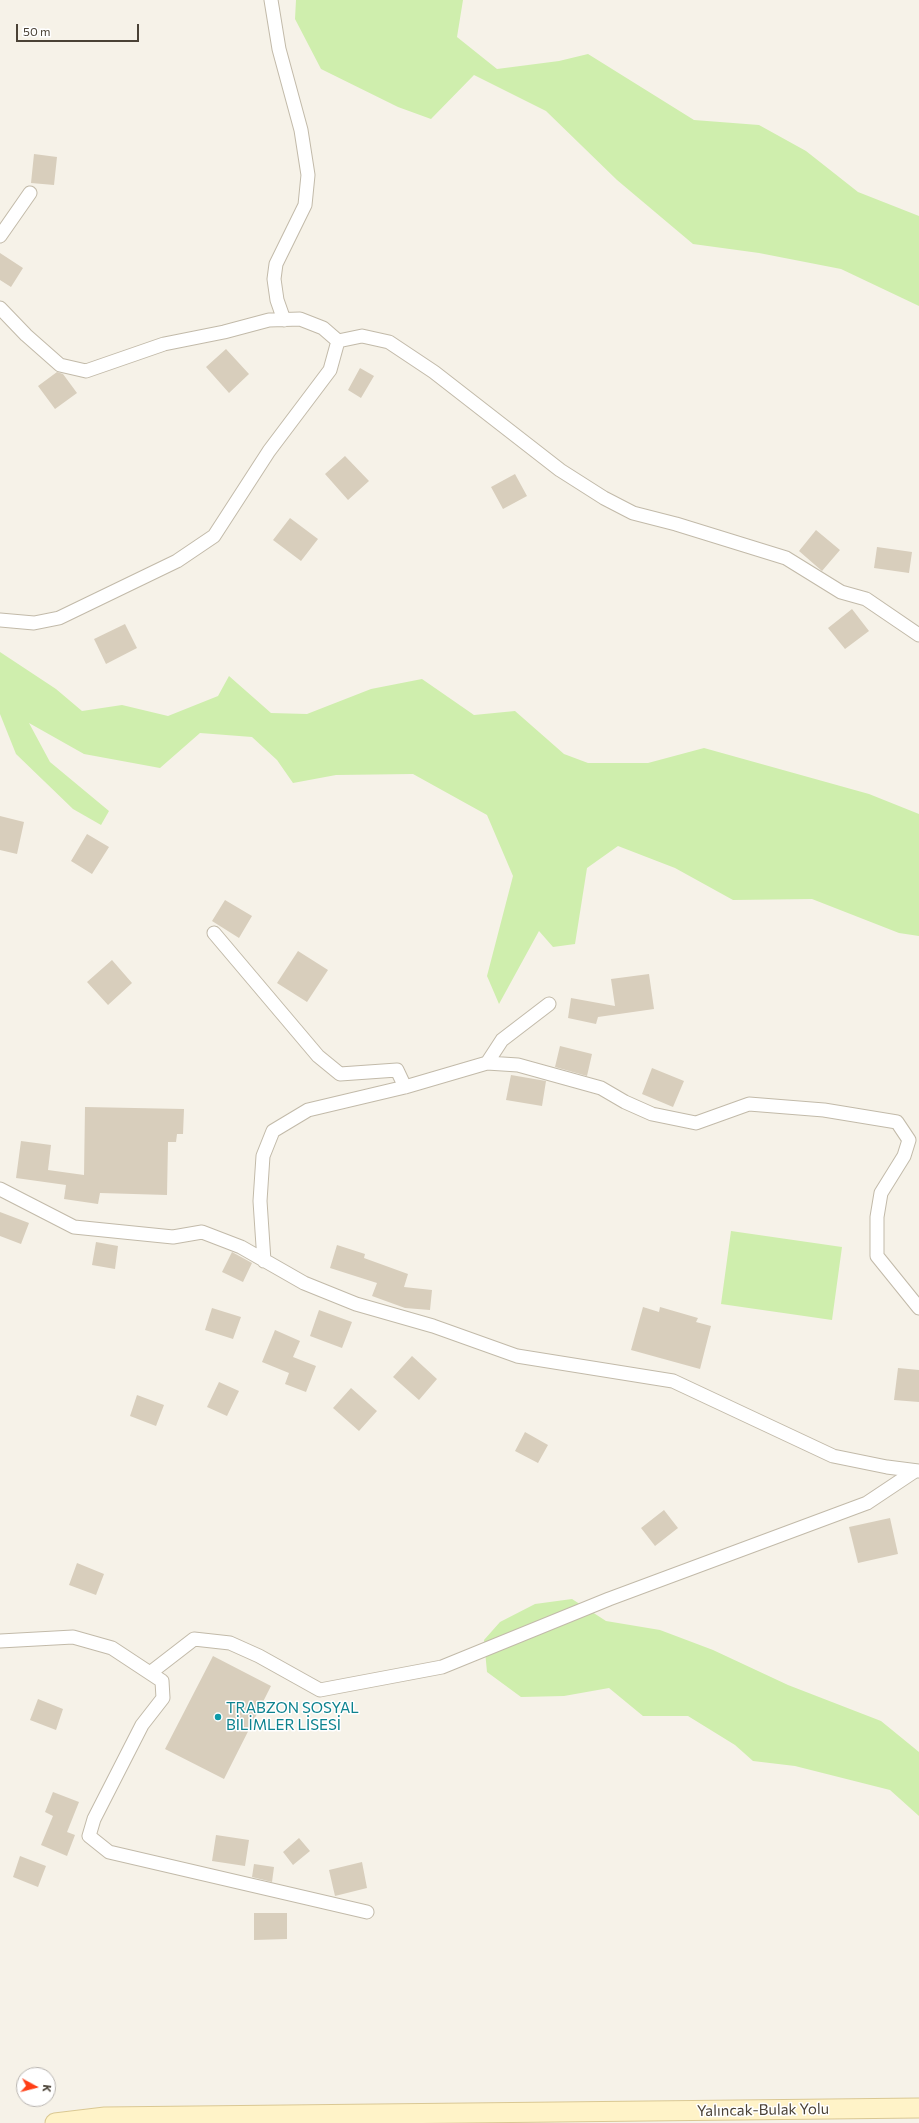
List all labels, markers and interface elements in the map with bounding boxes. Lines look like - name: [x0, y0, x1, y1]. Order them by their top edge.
- scale bar: [18, 16, 141, 42]
- text: 50 m: [23, 24, 51, 38]
- place label: TRABZON SOSYAL BİLİMLER LİSESİ: [226, 1699, 359, 1734]
- marker: TRABZON SOSYAL BİLİMLER LİSESİ: [213, 1712, 223, 1722]
- north arrow: [16, 2067, 56, 2107]
- text: K: [40, 2084, 54, 2093]
- street label: Yalıncak-Bulak Yolu: [697, 2100, 829, 2120]

